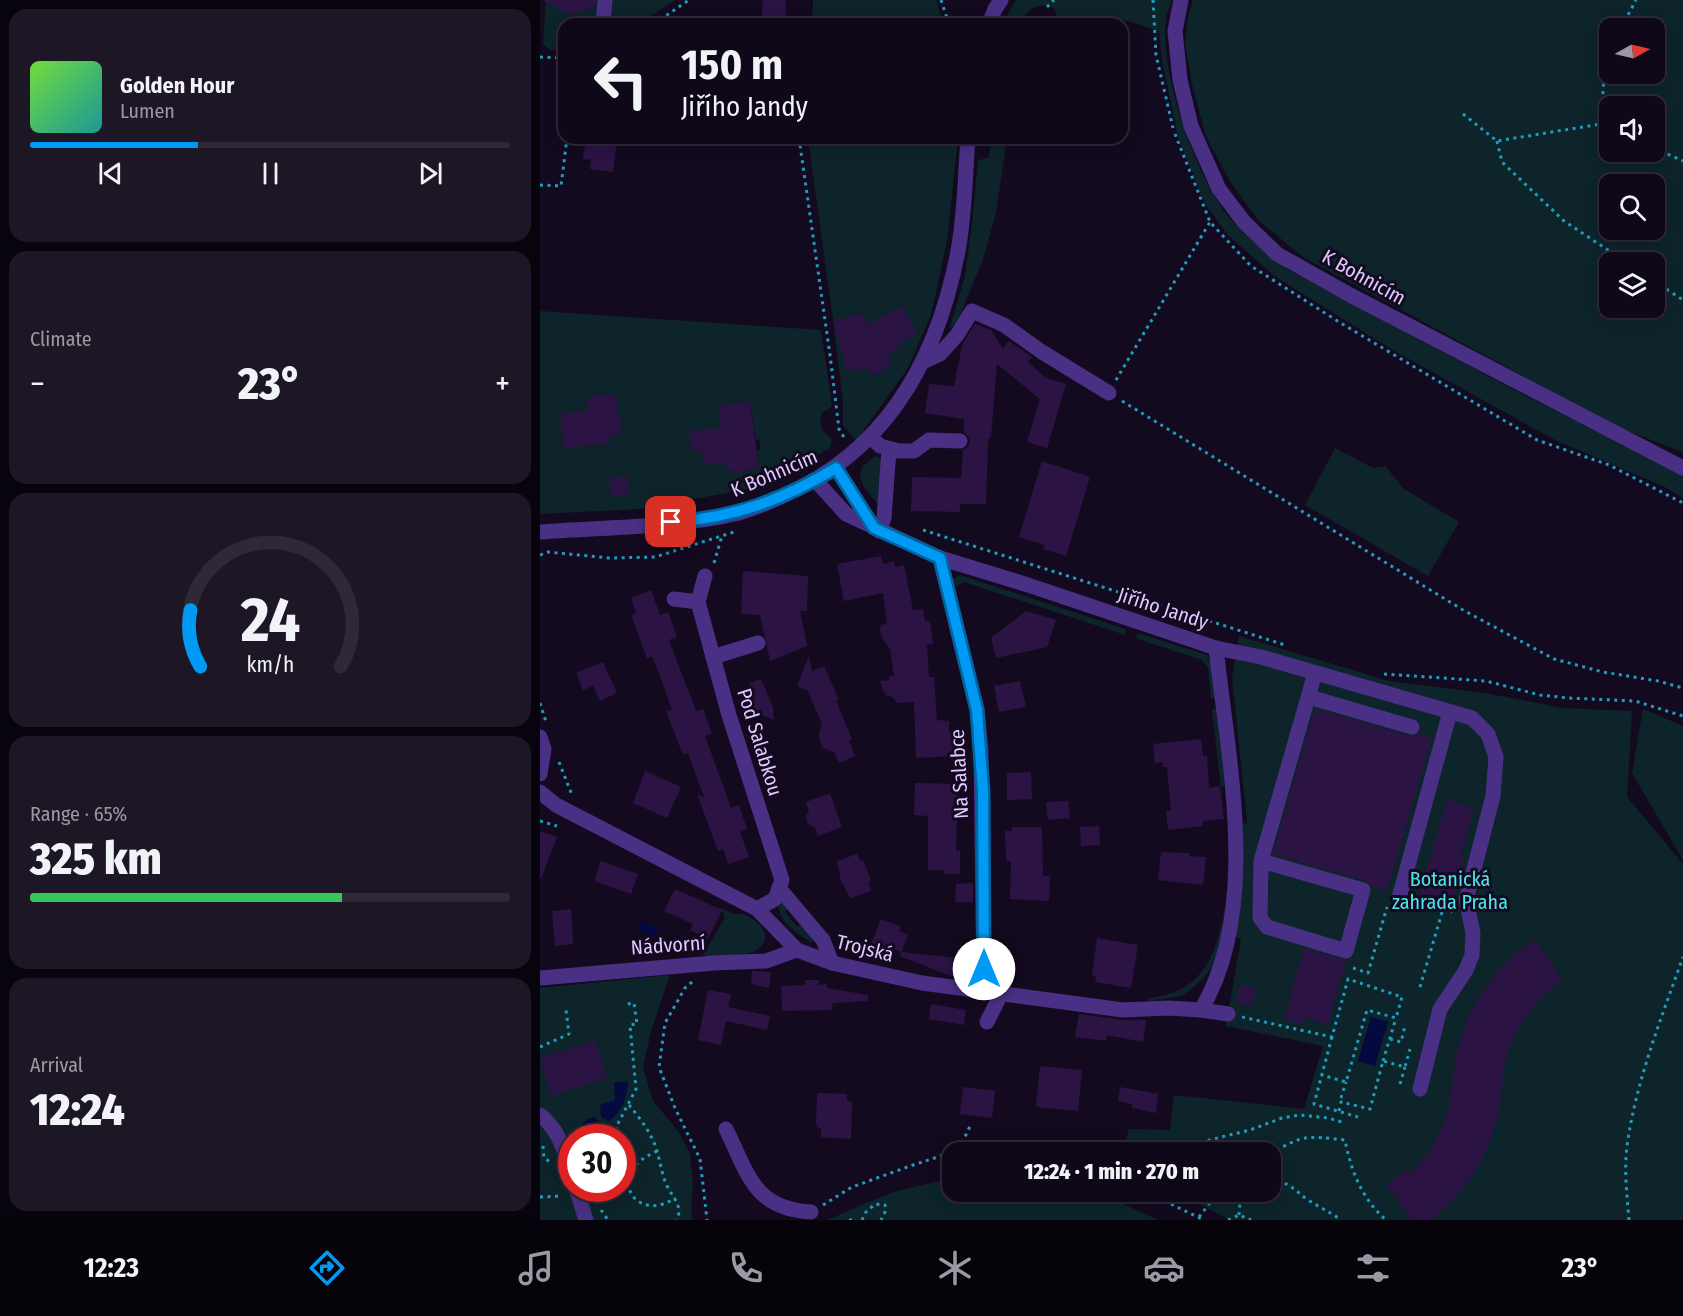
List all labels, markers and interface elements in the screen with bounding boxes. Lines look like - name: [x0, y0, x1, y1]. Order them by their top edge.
- north arrow: [1599, 18, 1665, 84]
- map controls: [1599, 18, 1665, 318]
- text: 150 m: [681, 40, 783, 90]
- icon: left: [582, 42, 660, 120]
- text: Golden Hour: [120, 72, 234, 99]
- text: Jiřího Jandy: [681, 91, 808, 123]
- button: sound: [1599, 96, 1665, 162]
- text: Lumen: [120, 99, 175, 123]
- icon: previous: [94, 157, 127, 190]
- icon: pause: [254, 157, 287, 190]
- icon: next: [414, 157, 447, 190]
- button: search: [1599, 174, 1665, 240]
- street label: K Bohnicím: [1318, 244, 1410, 310]
- button: layers: [1599, 252, 1665, 318]
- text: Climate: [30, 327, 92, 351]
- text: 23°: [238, 357, 302, 411]
- text: −: [30, 364, 45, 404]
- text: +: [495, 364, 510, 404]
- street label: K Bohnicím: [727, 444, 821, 502]
- pin: [645, 496, 696, 547]
- icon: arrive: [654, 505, 687, 538]
- street label: Jiřího Jandy: [1115, 582, 1211, 634]
- text: 24: [239, 583, 300, 658]
- text: km/h: [246, 652, 294, 678]
- street label: Pod Salabkou: [732, 685, 788, 799]
- street label: Na Salabce: [945, 729, 973, 819]
- text: Range · 65%: [30, 802, 127, 826]
- text: 325 km: [30, 832, 162, 886]
- park label: Botanická zahrada Praha: [1392, 867, 1508, 914]
- street label: Trojská: [834, 929, 896, 967]
- street label: Nádvorní: [630, 930, 706, 960]
- position arrow: [952, 937, 1016, 1001]
- text: Arrival: [30, 1053, 83, 1077]
- text: 12:24: [30, 1083, 125, 1137]
- speed limit sign: 30: [558, 1124, 636, 1202]
- text: 12:24 · 1 min · 270 m: [1024, 1158, 1199, 1185]
- icon: directions: [306, 1247, 348, 1289]
- icon: music: [515, 1247, 557, 1289]
- icon: phone: [725, 1247, 767, 1289]
- icon: climate: [934, 1247, 976, 1289]
- icon: car: [1143, 1247, 1185, 1289]
- icon: filters: [1352, 1247, 1394, 1289]
- text: 12:23: [84, 1252, 139, 1284]
- text: 23°: [1561, 1252, 1599, 1284]

